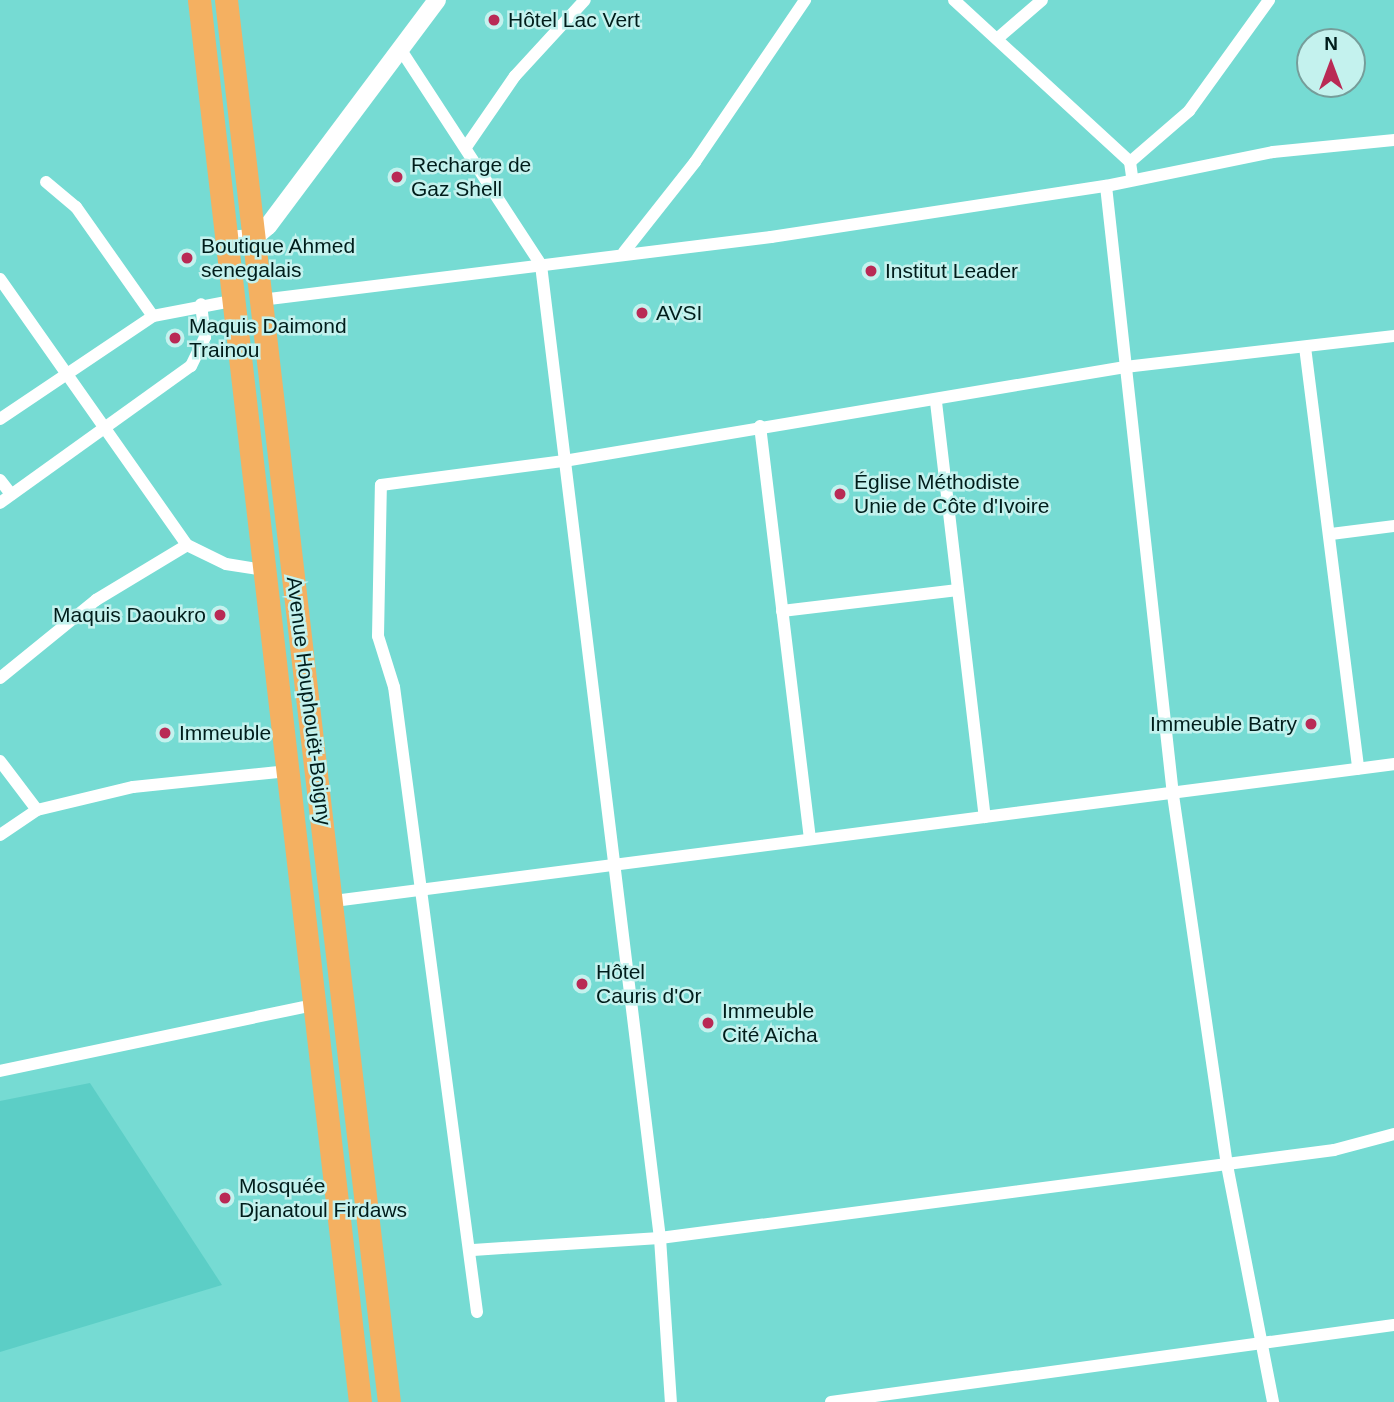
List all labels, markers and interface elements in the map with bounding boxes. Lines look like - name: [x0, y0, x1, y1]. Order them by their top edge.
- place label: Hôtel Lac Vert: [508, 7, 640, 33]
- marker: Hôtel Lac Vert: [486, 12, 502, 28]
- north arrow: [1296, 28, 1366, 98]
- text: N: [1324, 33, 1338, 54]
- place label: Recharge de Gaz Shell: [411, 152, 531, 202]
- marker: Recharge de Gaz Shell: [389, 169, 405, 185]
- place label: Boutique Ahmed senegalais: [201, 233, 356, 283]
- marker: Boutique Ahmed senegalais: [179, 250, 195, 266]
- place label: Institut Leader: [885, 258, 1018, 284]
- marker: Institut Leader: [863, 263, 879, 279]
- place label: AVSI: [656, 300, 702, 326]
- marker: AVSI: [634, 305, 650, 321]
- place label: Maquis Daimond Trainou: [189, 313, 347, 363]
- marker: Maquis Daimond Trainou: [167, 330, 183, 346]
- place label: Église Méthodiste Unie de Côte d'Ivoire: [854, 469, 1049, 519]
- marker: Église Méthodiste Unie de Côte d'Ivoire: [832, 486, 848, 502]
- street label: Avenue Houphouët-Boigny: [281, 575, 337, 827]
- place label: Maquis Daoukro: [53, 602, 206, 628]
- marker: Maquis Daoukro: [212, 607, 228, 623]
- place label: Immeuble Batry: [1150, 711, 1297, 737]
- marker: Immeuble Batry: [1303, 716, 1319, 732]
- place label: Immeuble: [179, 720, 271, 746]
- marker: Immeuble: [157, 725, 173, 741]
- place label: Hôtel Cauris d'Or: [596, 959, 702, 1009]
- marker: Hôtel Cauris d'Or: [574, 976, 590, 992]
- place label: Immeuble Cité Aïcha: [722, 998, 819, 1048]
- marker: Immeuble Cité Aïcha: [700, 1015, 716, 1031]
- place label: Mosquée Djanatoul Firdaws: [239, 1173, 407, 1223]
- marker: Mosquée Djanatoul Firdaws: [217, 1190, 233, 1206]

